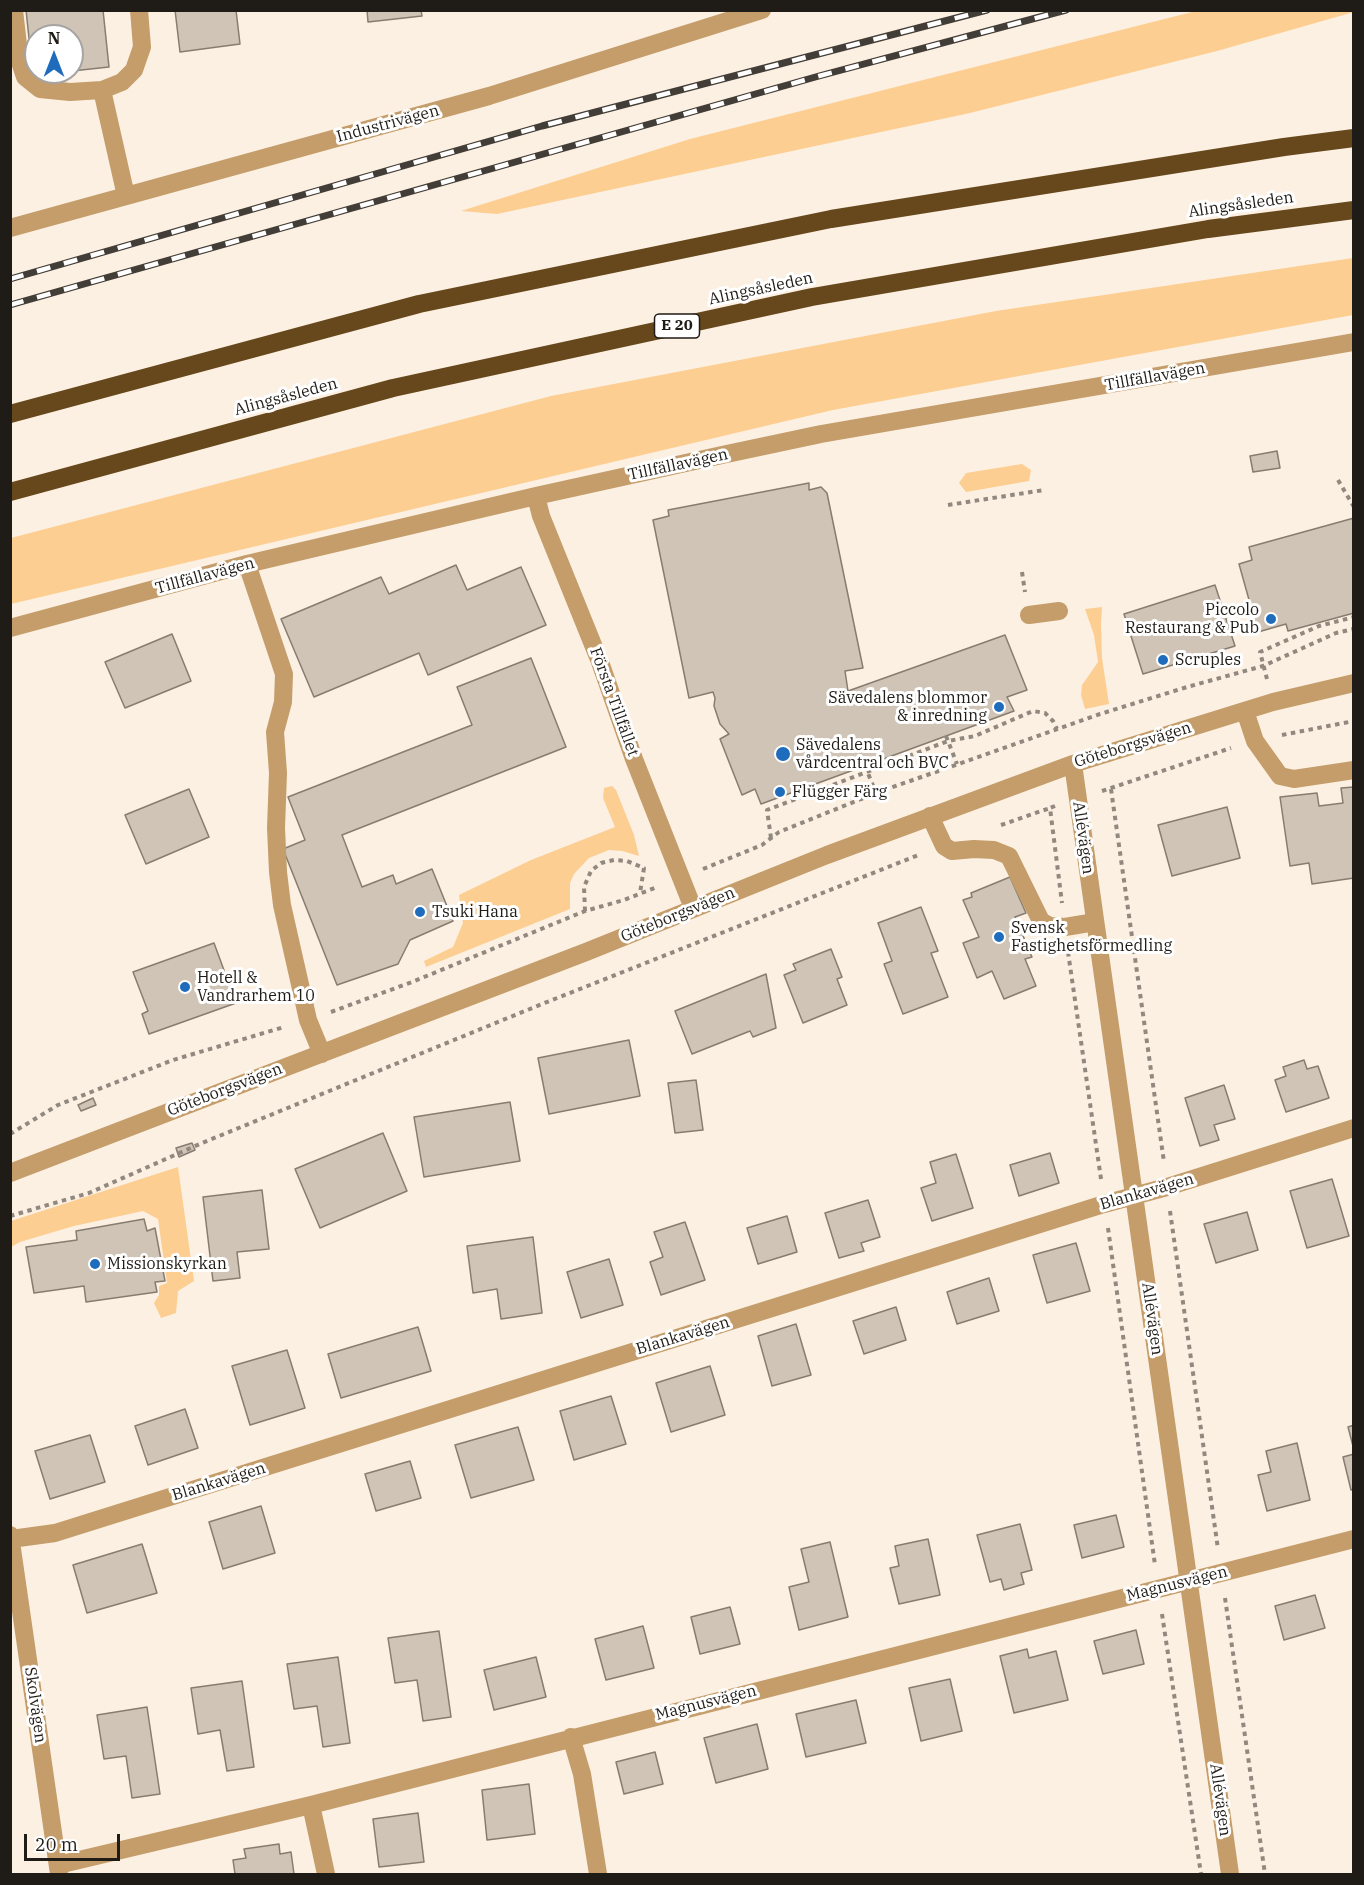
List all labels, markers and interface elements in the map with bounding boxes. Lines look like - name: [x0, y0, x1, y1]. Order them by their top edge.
- north arrow: [24, 24, 84, 84]
- text: N: [48, 28, 60, 48]
- street label: Industrivägen: [335, 101, 441, 147]
- street label: Alingsåsleden: [1187, 188, 1295, 222]
- street label: Alingsåsleden: [707, 269, 815, 309]
- road number: E 20: [654, 314, 700, 338]
- street label: Tillfällavägen: [1103, 359, 1207, 395]
- street label: Alingsåsleden: [232, 374, 340, 420]
- street label: Tillfällavägen: [626, 445, 730, 485]
- street label: Tillfällavägen: [153, 554, 257, 598]
- place label: Piccolo Restaurang & Pub: [1125, 600, 1259, 638]
- marker: Piccolo Restaurang & Pub: [1264, 612, 1278, 626]
- street label: Första Tillfället: [585, 645, 643, 759]
- place label: Scruples: [1175, 650, 1241, 670]
- marker: Scruples: [1156, 653, 1170, 667]
- place label: Sävedalens blommor & inredning: [828, 688, 987, 726]
- marker: Sävedalens blommor & inredning: [992, 700, 1006, 714]
- street label: Göteborgsvägen: [1072, 718, 1194, 772]
- place label: Sävedalens vårdcentral och BVC: [796, 735, 949, 773]
- marker: Sävedalens vårdcentral och BVC: [774, 745, 792, 763]
- place label: Flügger Färg: [792, 782, 887, 802]
- marker: Flügger Färg: [773, 785, 787, 799]
- street label: Allévägen: [1068, 800, 1098, 876]
- street label: Göteborgsvägen: [618, 883, 738, 947]
- place label: Tsuki Hana: [432, 902, 518, 922]
- marker: Tsuki Hana: [413, 905, 427, 919]
- place label: Svensk Fastighetsförmedling: [1011, 918, 1172, 956]
- marker: Svensk Fastighetsförmedling: [992, 930, 1006, 944]
- place label: Hotell & Vandrarhem 10: [197, 968, 315, 1006]
- marker: Hotell & Vandrarhem 10: [178, 980, 192, 994]
- street label: Göteborgsvägen: [165, 1059, 285, 1121]
- street label: Blankavägen: [1098, 1169, 1196, 1215]
- place label: Missionskyrkan: [107, 1254, 227, 1274]
- marker: Missionskyrkan: [88, 1257, 102, 1271]
- street label: Allévägen: [1137, 1281, 1167, 1357]
- street label: Blankavägen: [634, 1313, 732, 1359]
- street label: Blankavägen: [170, 1459, 268, 1505]
- street label: Magnusvägen: [1124, 1562, 1230, 1606]
- street label: Skolvägen: [20, 1666, 50, 1744]
- street label: Magnusvägen: [653, 1681, 759, 1725]
- street label: Allévägen: [1205, 1762, 1235, 1838]
- scale bar: [27, 1822, 123, 1860]
- text: 20 m: [35, 1833, 78, 1856]

